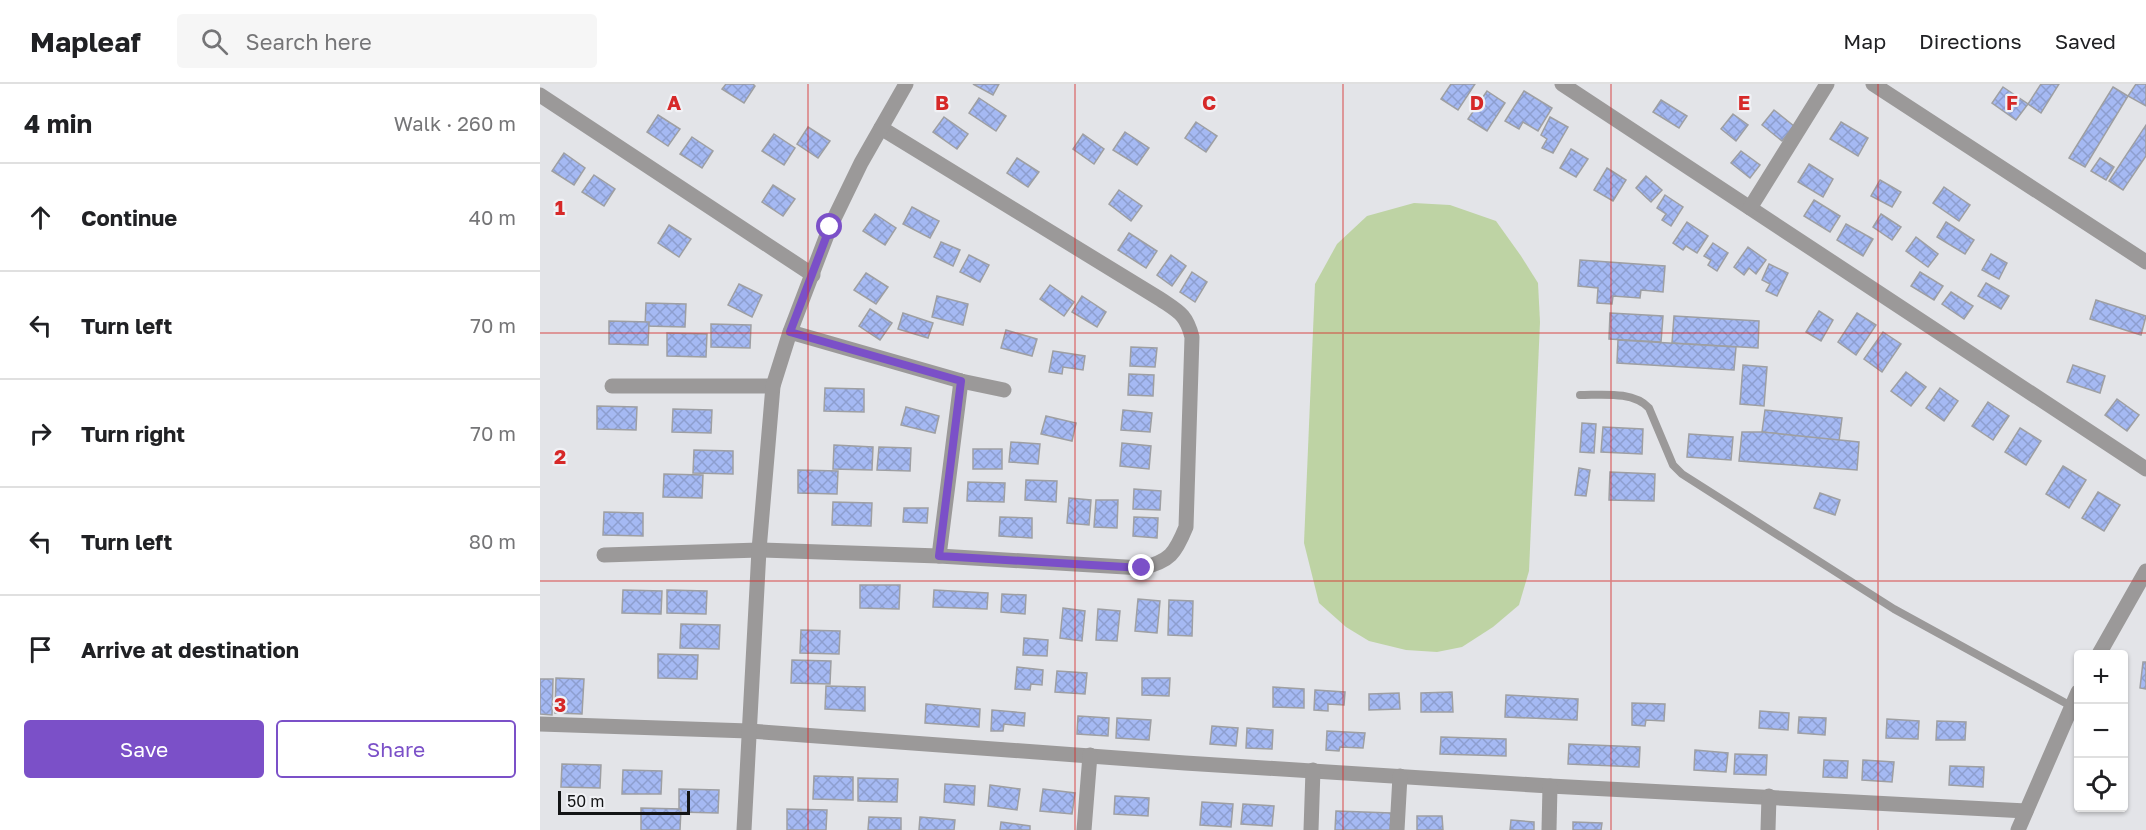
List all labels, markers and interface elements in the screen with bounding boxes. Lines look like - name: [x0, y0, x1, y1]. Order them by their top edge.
- search box: [177, 14, 597, 68]
- text: Mapleaf: [30, 25, 141, 58]
- icon: search: [198, 25, 231, 58]
- text: Search here: [246, 28, 372, 55]
- text: Map: [1843, 28, 1886, 54]
- text: Directions: [1919, 28, 2022, 54]
- text: Saved: [2055, 28, 2116, 54]
- text: A: [667, 90, 681, 114]
- text: B: [935, 90, 949, 114]
- text: C: [1202, 90, 1216, 114]
- text: D: [1470, 90, 1484, 114]
- text: E: [1738, 90, 1750, 114]
- text: F: [2006, 90, 2018, 114]
- text: 4 min: [24, 108, 92, 139]
- text: Walk · 260 m: [394, 111, 516, 135]
- text: 1: [555, 195, 565, 219]
- icon: ahead: [24, 201, 57, 234]
- text: Continue: [81, 204, 177, 231]
- text: 40 m: [469, 205, 516, 229]
- route start: [816, 213, 842, 239]
- icon: left: [24, 309, 57, 342]
- text: Turn left: [81, 312, 172, 339]
- text: 70 m: [470, 313, 516, 337]
- icon: right: [24, 417, 57, 450]
- text: Turn right: [81, 420, 185, 447]
- text: 70 m: [470, 421, 516, 445]
- text: 2: [554, 444, 566, 468]
- icon: left: [24, 525, 57, 558]
- text: Turn left: [81, 528, 172, 555]
- text: 80 m: [469, 529, 516, 553]
- route end: [1128, 554, 1154, 580]
- icon: arrive: [24, 633, 57, 666]
- text: Arrive at destination: [81, 636, 299, 663]
- map controls: [2074, 650, 2128, 812]
- button: +: [2074, 650, 2128, 704]
- text: 3: [554, 692, 566, 716]
- button: −: [2074, 704, 2128, 758]
- button: Save: [24, 720, 264, 778]
- button: Share: [276, 720, 516, 778]
- button: locate: [2074, 758, 2128, 812]
- scale bar: [558, 788, 690, 816]
- text: 50 m: [567, 791, 604, 811]

